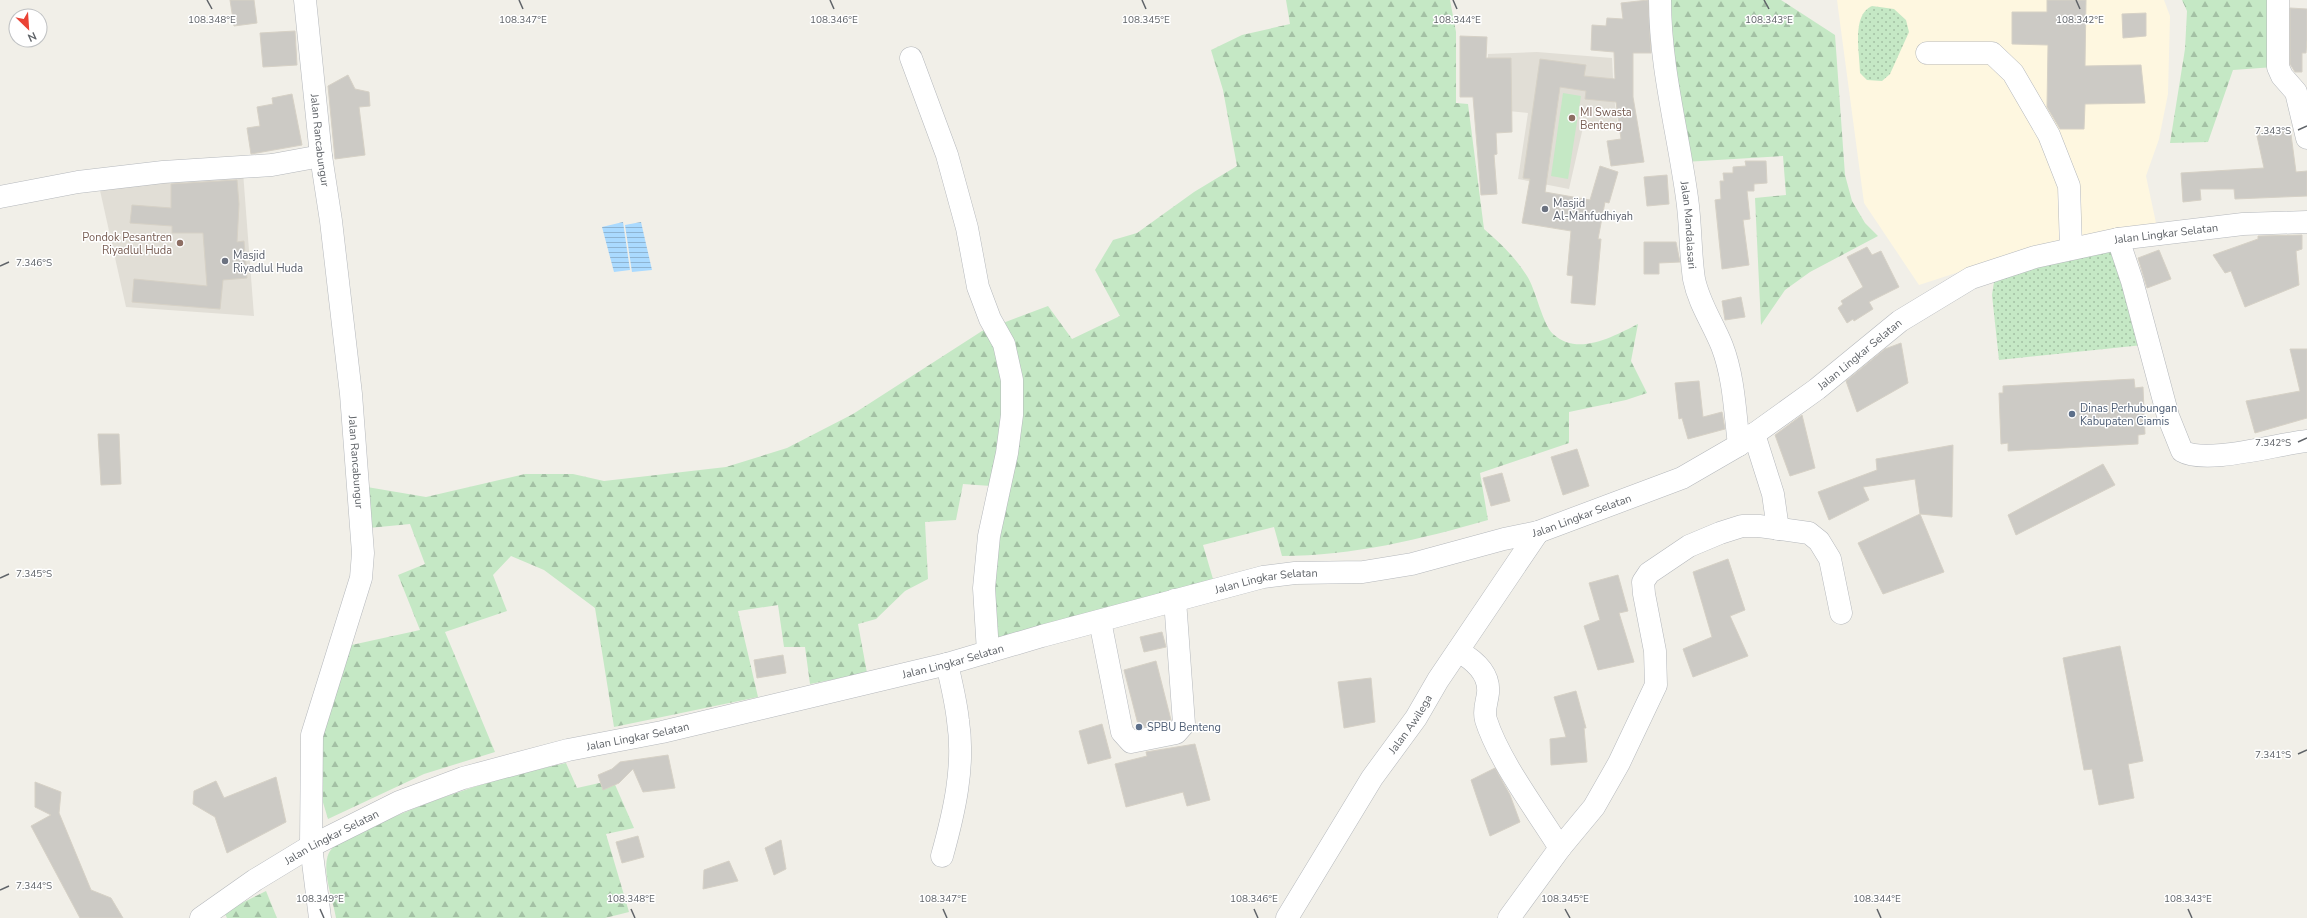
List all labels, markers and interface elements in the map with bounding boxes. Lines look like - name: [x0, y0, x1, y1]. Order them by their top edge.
- north arrow: [8, 8, 48, 48]
- text: 108.348°E: [188, 13, 236, 27]
- text: 108.347°E: [499, 13, 547, 27]
- text: 108.346°E: [810, 13, 858, 27]
- text: 108.345°E: [1122, 13, 1170, 27]
- text: 108.344°E: [1433, 13, 1481, 27]
- text: 108.343°E: [1745, 13, 1793, 27]
- text: 108.342°E: [2056, 13, 2104, 27]
- text: N: [25, 28, 39, 45]
- street label: Jalan Rancabungur: [307, 92, 333, 188]
- place label: MI Swasta Benteng: [1580, 105, 1632, 133]
- marker: MI Swasta Benteng: [1567, 113, 1577, 123]
- text: 7.343°S: [2255, 124, 2291, 138]
- street label: Jalan Mandalasari: [1676, 179, 1700, 270]
- place label: Masjid Al-Mahfudhiyah: [1553, 196, 1633, 224]
- marker: Masjid Al-Mahfudhiyah: [1540, 204, 1550, 214]
- street label: Jalan Lingkar Selatan: [2112, 220, 2219, 248]
- place label: Pondok Pesantren Riyadlul Huda: [82, 230, 172, 258]
- marker: Pondok Pesantren Riyadlul Huda: [175, 238, 185, 248]
- place label: Masjid Riyadlul Huda: [233, 248, 303, 276]
- text: 7.346°S: [16, 256, 52, 270]
- marker: Masjid Riyadlul Huda: [220, 256, 230, 266]
- street label: Jalan Lingkar Selatan: [1814, 316, 1905, 394]
- place label: Dinas Perhubungan Kabupaten Ciamis: [2080, 401, 2177, 429]
- marker: Dinas Perhubungan Kabupaten Ciamis: [2067, 409, 2077, 419]
- street label: Jalan Rancabungur: [345, 414, 367, 509]
- text: 7.342°S: [2255, 436, 2291, 450]
- street label: Jalan Lingkar Selatan: [1530, 491, 1633, 541]
- street label: Jalan Lingkar Selatan: [1212, 566, 1318, 598]
- text: 7.345°S: [16, 567, 52, 581]
- street label: Jalan Lingkar Selatan: [900, 641, 1006, 683]
- street label: Jalan Awilega: [1385, 692, 1436, 758]
- street label: Jalan Lingkar Selatan: [584, 719, 691, 755]
- place label: SPBU Benteng: [1147, 720, 1221, 735]
- marker: SPBU Benteng: [1134, 722, 1144, 732]
- text: 7.341°S: [2255, 748, 2291, 762]
- street label: Jalan Lingkar Selatan: [281, 806, 381, 869]
- text: 7.344°S: [16, 879, 52, 893]
- text: 108.349°E: [296, 892, 344, 906]
- text: 108.348°E: [607, 892, 655, 906]
- text: 108.347°E: [919, 892, 967, 906]
- text: 108.346°E: [1230, 892, 1278, 906]
- text: 108.345°E: [1541, 892, 1589, 906]
- text: 108.344°E: [1853, 892, 1901, 906]
- text: 108.343°E: [2164, 892, 2212, 906]

